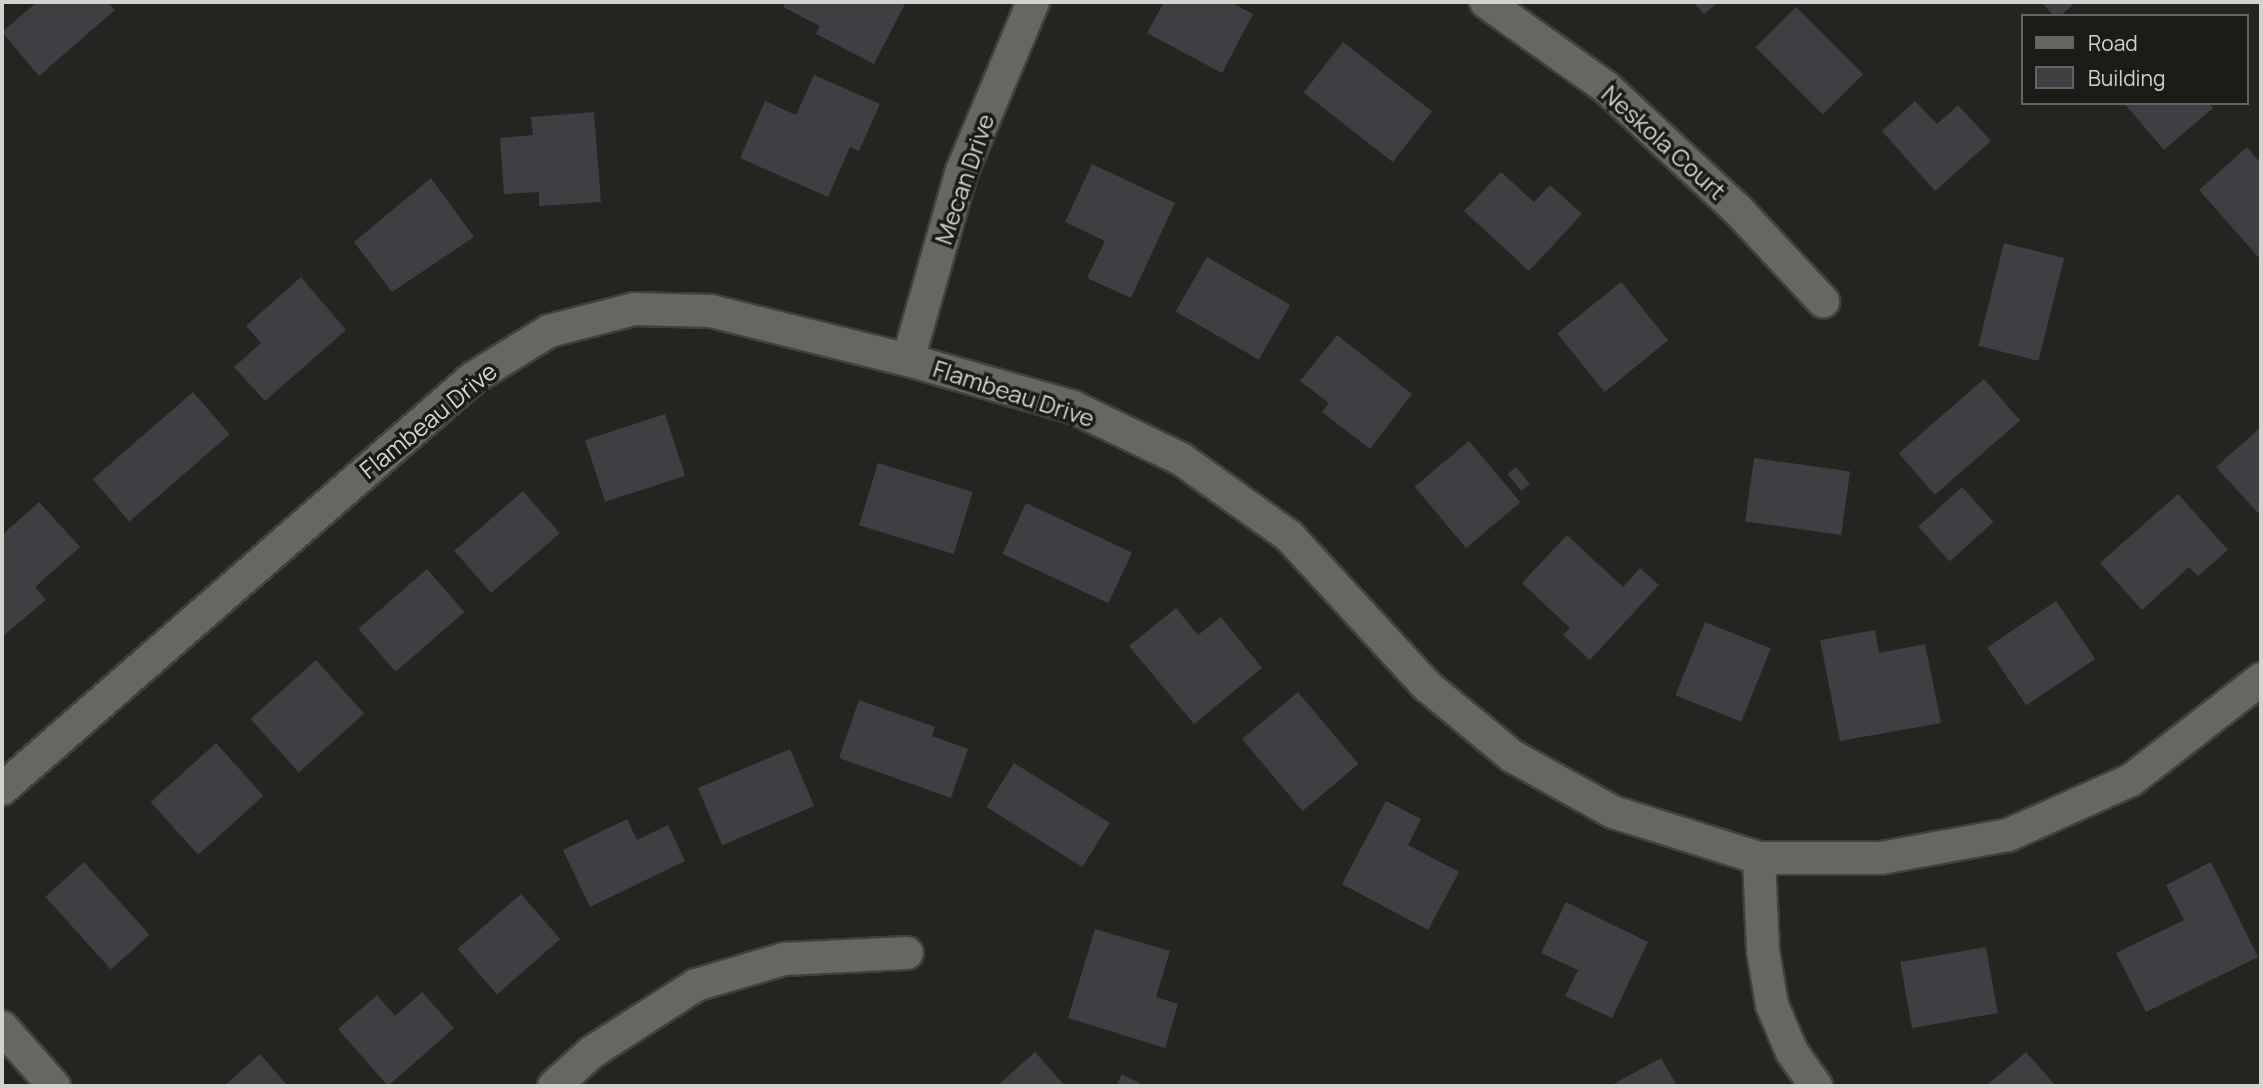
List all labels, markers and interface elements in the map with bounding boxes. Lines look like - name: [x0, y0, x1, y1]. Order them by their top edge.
- legend: [2022, 14, 2249, 105]
- text: Road: [2088, 29, 2138, 57]
- text: Building: [2088, 64, 2165, 92]
- street label: Neskola Court: [1596, 79, 1732, 205]
- street label: Mecan Drive: [928, 110, 1000, 248]
- street label: Flambeau Drive: [930, 353, 1098, 433]
- street label: Flambeau Drive: [354, 356, 502, 484]

